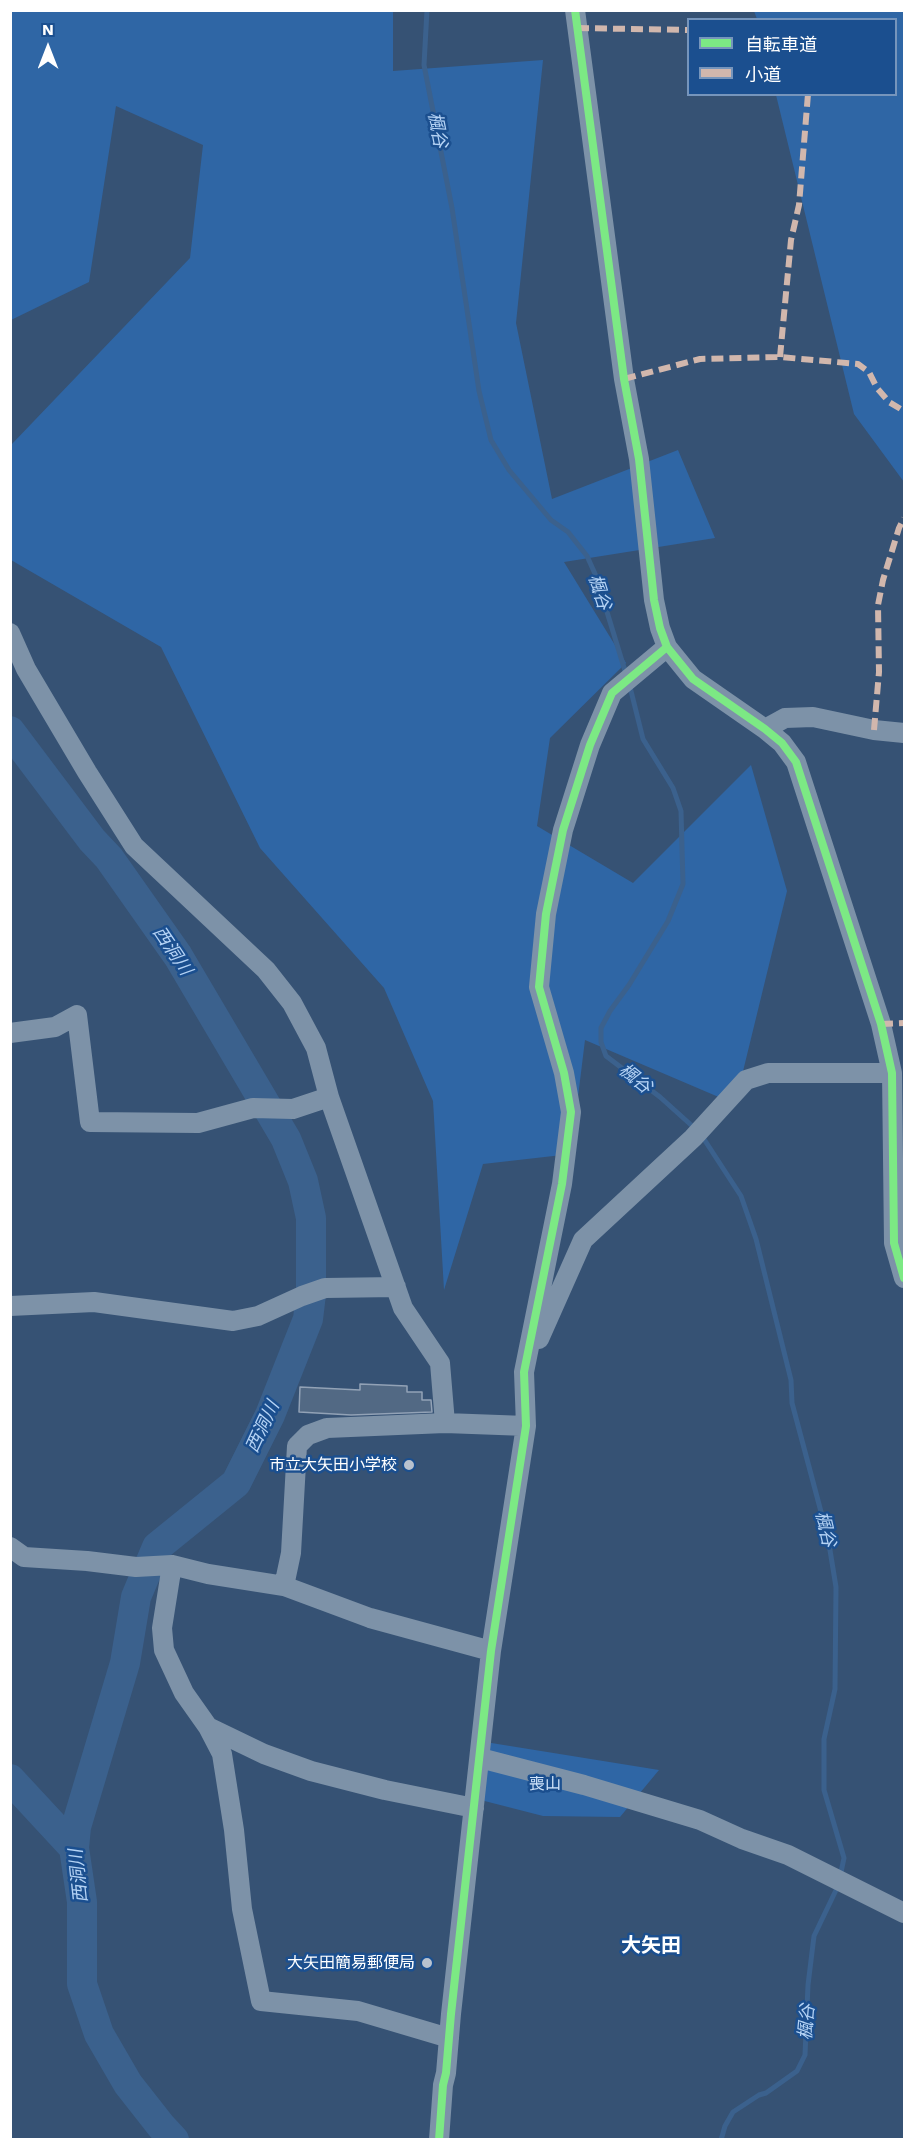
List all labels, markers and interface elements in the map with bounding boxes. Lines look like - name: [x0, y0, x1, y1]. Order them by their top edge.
- north arrow: [18, 18, 78, 78]
- legend: [687, 18, 897, 96]
- text: N: [42, 20, 54, 39]
- text: 自転車道: [745, 34, 817, 55]
- text: 小道: [745, 64, 781, 85]
- water label: 楓谷: [423, 110, 451, 150]
- water label: 楓谷: [583, 572, 615, 612]
- water label: 西洞川: [148, 923, 196, 979]
- water label: 楓谷: [614, 1059, 656, 1099]
- water label: 西洞川: [242, 1398, 284, 1456]
- place label: 市立大矢田小学校: [269, 1455, 397, 1475]
- marker: 市立大矢田小学校: [402, 1458, 416, 1472]
- water label: 楓谷: [810, 1509, 840, 1549]
- park label: 喪山: [529, 1774, 561, 1794]
- water label: 西洞川: [65, 1848, 93, 1904]
- district label: 大矢田: [621, 1934, 681, 1958]
- place label: 大矢田簡易郵便局: [287, 1953, 415, 1973]
- marker: 大矢田簡易郵便局: [420, 1956, 434, 1970]
- water label: 楓谷: [795, 2003, 819, 2041]

